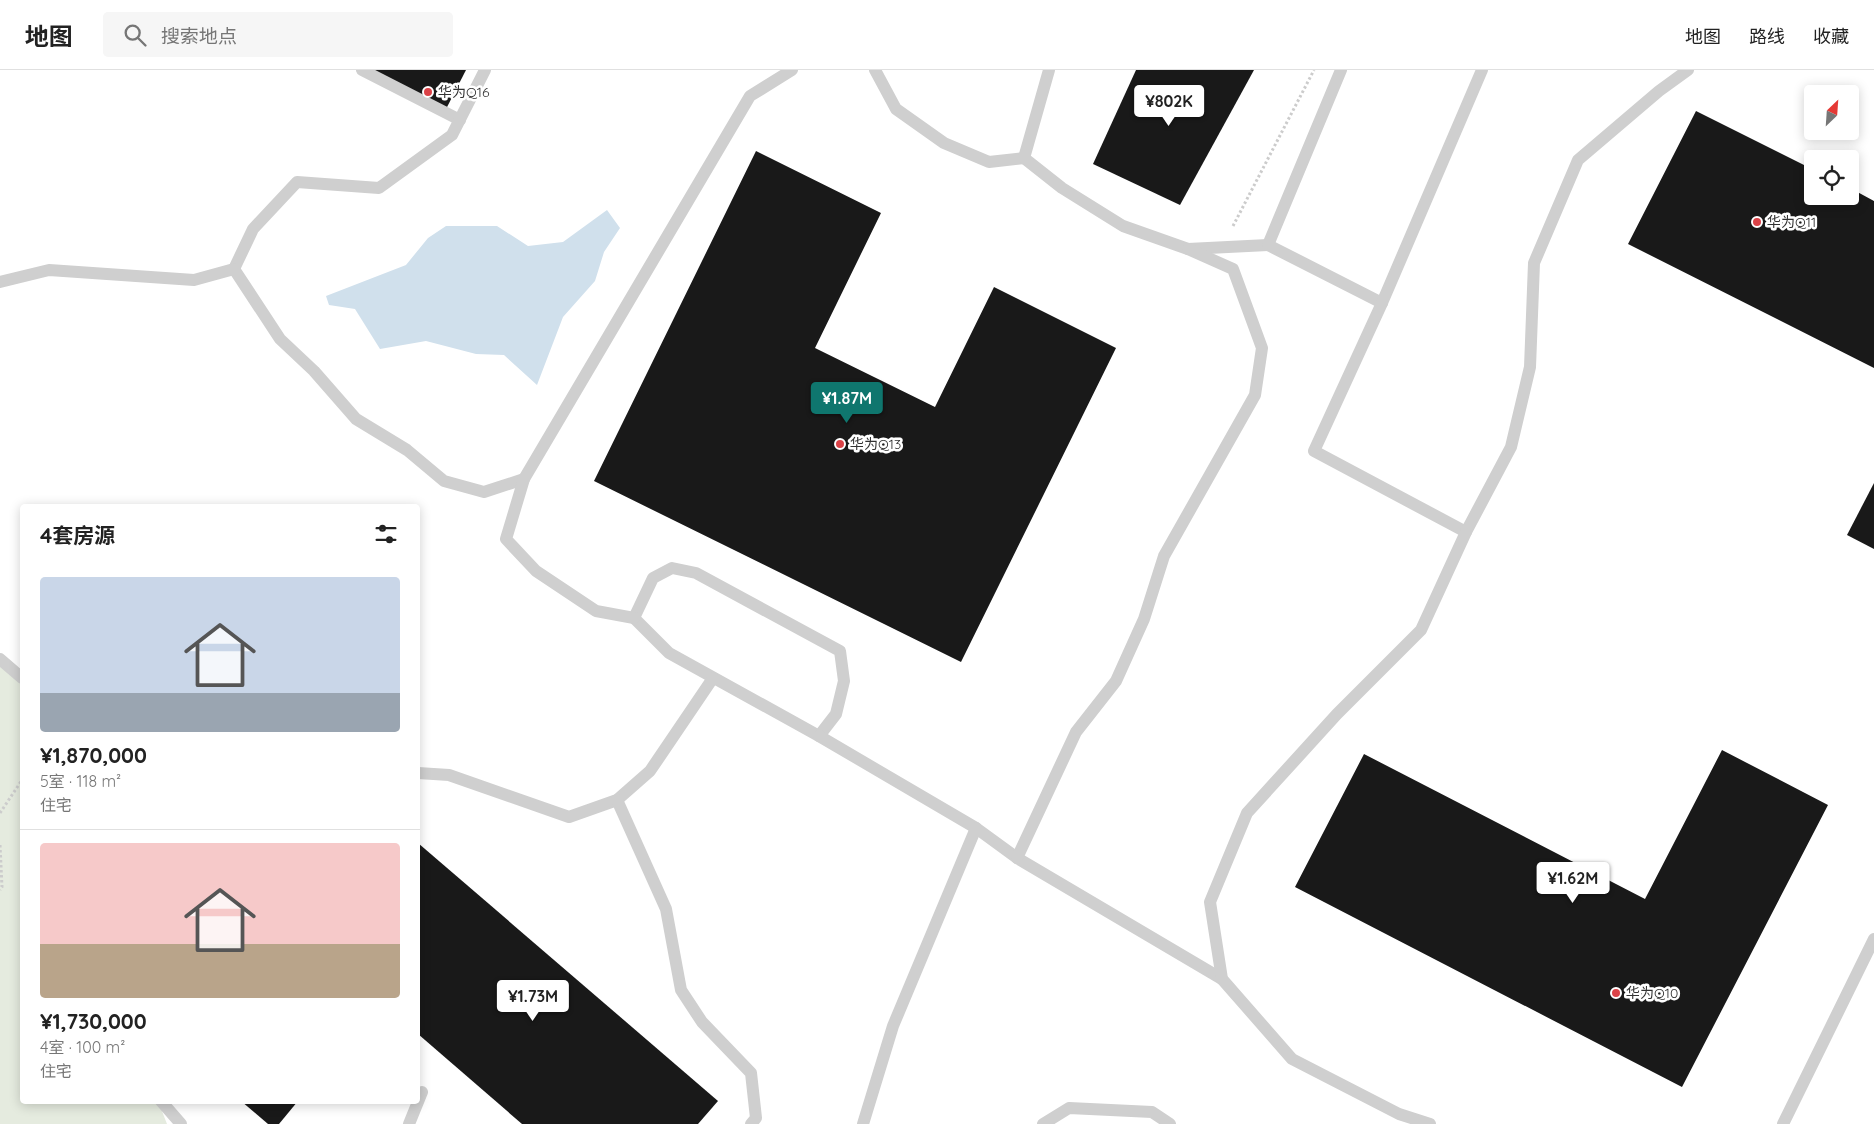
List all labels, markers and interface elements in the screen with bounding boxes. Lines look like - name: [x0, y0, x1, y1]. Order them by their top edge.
- search box: [103, 12, 453, 57]
- text: 地图: [25, 21, 73, 51]
- icon: search: [121, 21, 149, 49]
- text: 搜索地点: [161, 24, 237, 48]
- text: 地图: [1685, 25, 1721, 48]
- text: 路线: [1749, 25, 1785, 48]
- text: 收藏: [1813, 25, 1849, 48]
- place label: 华为Q16: [438, 83, 490, 101]
- pin: ¥802K: [1134, 85, 1204, 127]
- north arrow: [1804, 85, 1859, 140]
- map controls: [1804, 85, 1859, 205]
- marker: 华为Q16: [422, 86, 434, 98]
- text: ¥802K: [1145, 91, 1193, 111]
- button: locate: [1804, 150, 1859, 205]
- place label: 华为Q11: [1767, 213, 1816, 231]
- marker: 华为Q11: [1751, 216, 1763, 228]
- pin: ¥1.87M: [806, 382, 888, 424]
- text: ¥1.87M: [822, 388, 872, 408]
- place label: 华为Q13: [850, 435, 901, 453]
- marker: 华为Q13: [834, 438, 846, 450]
- icon: filters: [372, 520, 400, 548]
- text: 4套房源: [40, 522, 115, 548]
- icon: home: [175, 610, 265, 700]
- text: ¥1,870,000: [40, 742, 147, 768]
- text: 5室 · 118 m²: [40, 771, 121, 791]
- text: 住宅: [40, 795, 72, 815]
- pin: ¥1.62M: [1532, 862, 1614, 904]
- text: ¥1.62M: [1548, 868, 1598, 888]
- icon: home: [175, 875, 265, 965]
- pin: ¥1.73M: [492, 980, 574, 1022]
- place label: 华为Q10: [1626, 984, 1678, 1002]
- text: ¥1.73M: [508, 986, 558, 1006]
- marker: 华为Q10: [1610, 987, 1622, 999]
- text: ¥1,730,000: [40, 1008, 147, 1034]
- text: 4室 · 100 m²: [40, 1037, 125, 1057]
- text: 住宅: [40, 1061, 72, 1081]

